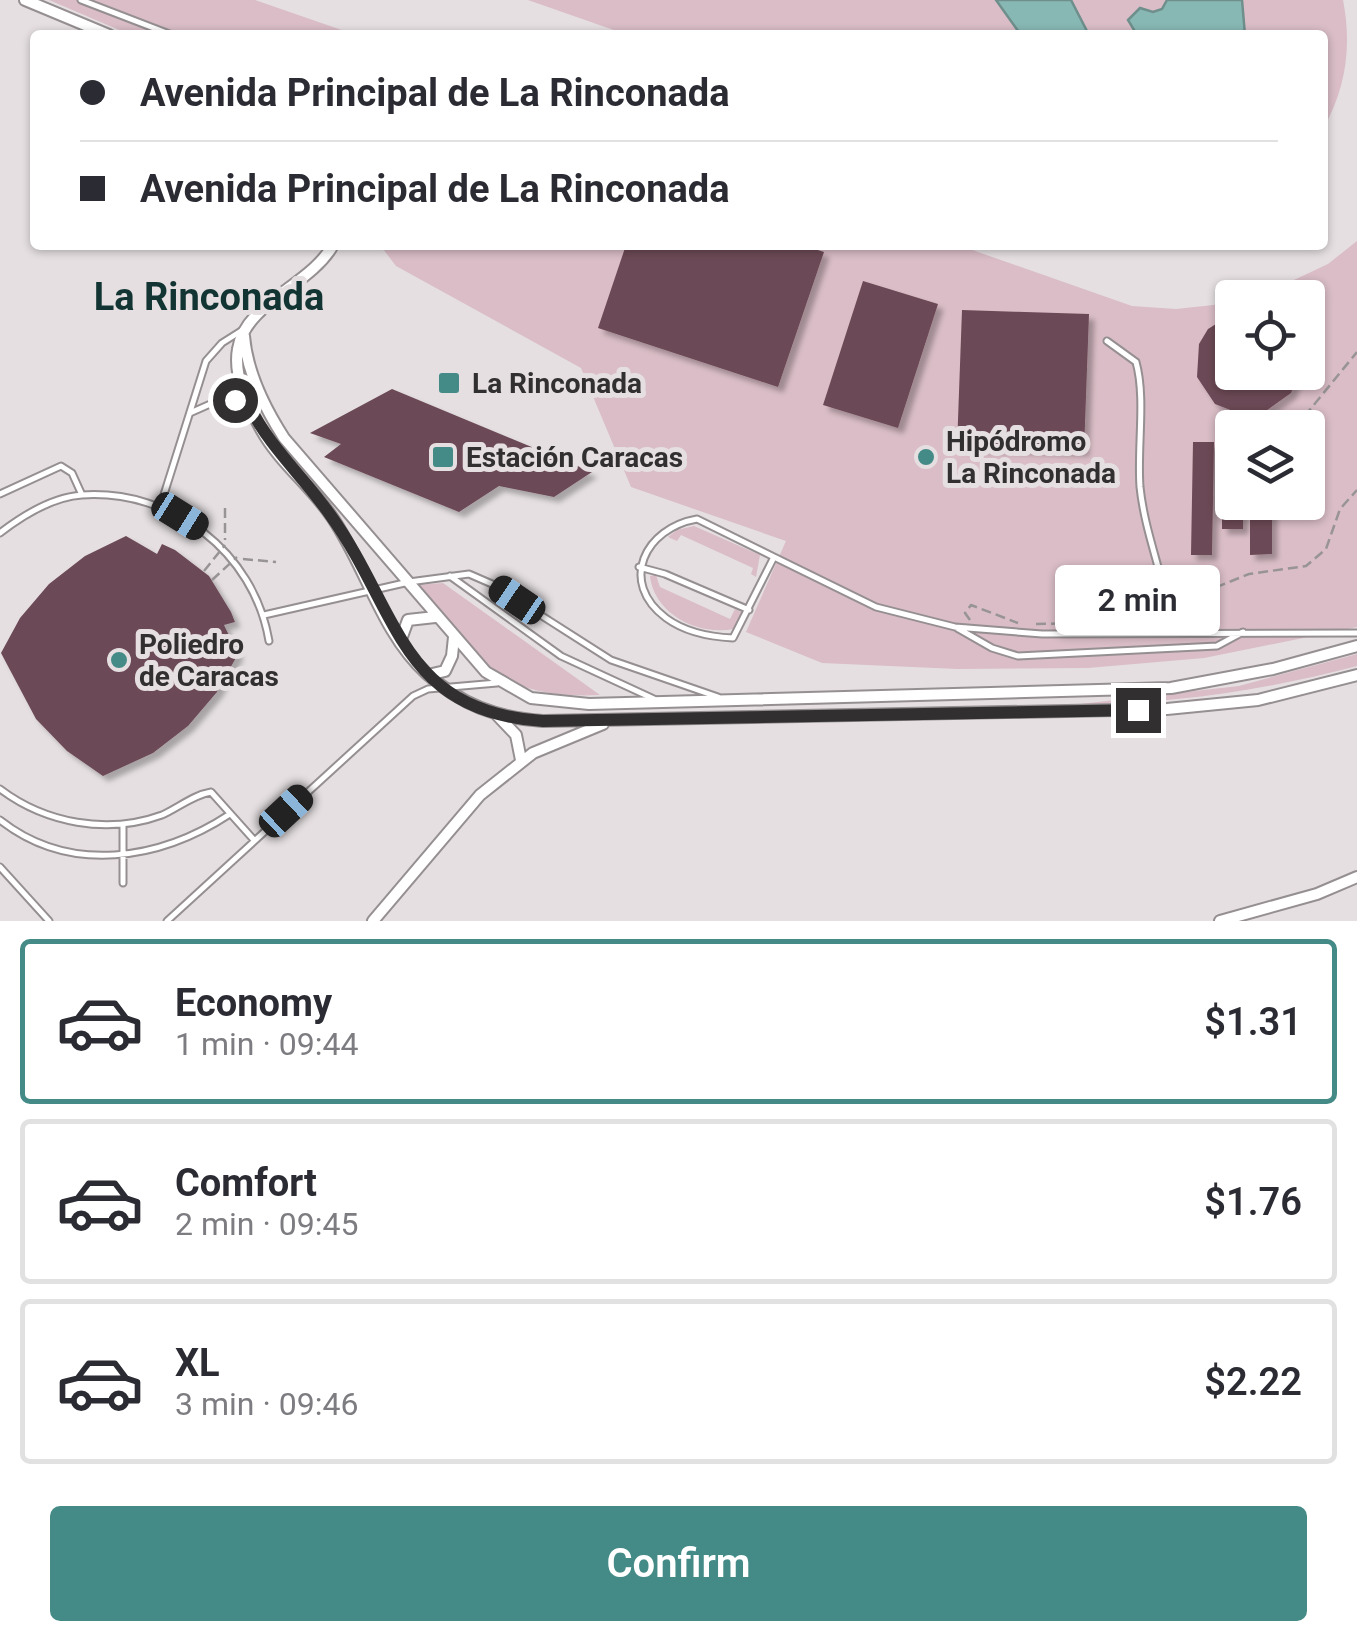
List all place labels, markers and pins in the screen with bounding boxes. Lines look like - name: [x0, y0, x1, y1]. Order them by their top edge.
- place label: La Rinconada: [472, 367, 642, 400]
- marker: La Rinconada: [436, 370, 462, 396]
- place label: Hipódromo La Rinconada: [946, 425, 1116, 490]
- place label: Estación Caracas: [466, 441, 683, 474]
- marker: Estación Caracas: [430, 444, 456, 470]
- marker: Hipódromo La Rinconada: [915, 446, 937, 468]
- place label: Poliedro de Caracas: [139, 628, 279, 693]
- marker: Poliedro de Caracas: [108, 649, 130, 671]

